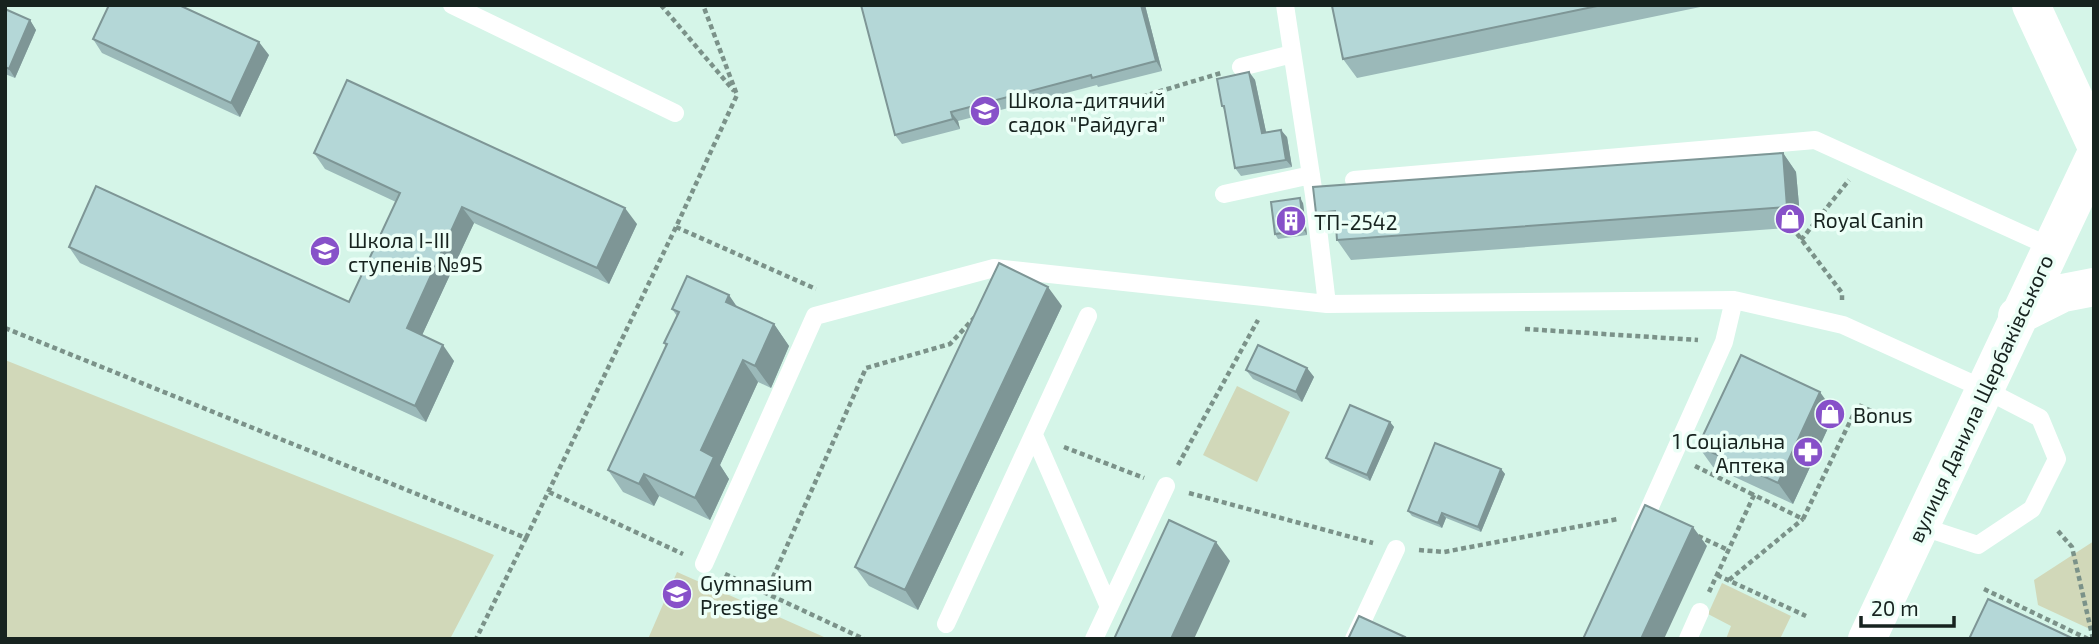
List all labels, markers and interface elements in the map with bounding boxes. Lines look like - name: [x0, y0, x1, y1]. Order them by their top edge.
- place label: Школа-дитячий садок "Райдуга": [1008, 87, 1165, 137]
- school or university icon: Школа-дитячий садок "Райдуга": [968, 94, 1002, 128]
- shop icon: Royal Canin: [1773, 202, 1807, 236]
- building icon: ТП-2542: [1274, 204, 1308, 238]
- place label: Royal Canin: [1813, 207, 1924, 232]
- place label: ТП-2542: [1314, 209, 1397, 234]
- place label: Школа І-ІІІ ступенів №95: [348, 227, 483, 277]
- school or university icon: Школа І-ІІІ ступенів №95: [308, 234, 342, 268]
- street label: вулиця Данила Щербаківського: [1902, 250, 2059, 546]
- shop icon: Bonus: [1813, 397, 1847, 431]
- place label: Bonus: [1853, 402, 1913, 427]
- place label: 1 Соціальна Аптека: [1672, 428, 1785, 477]
- pharmacy icon: 1 Соціальна Аптека: [1791, 435, 1825, 469]
- place label: Gymnasium Prestige: [700, 570, 813, 619]
- school or university icon: Gymnasium Prestige: [660, 577, 694, 611]
- scale bar: [1861, 584, 1954, 628]
- text: 20 m: [1871, 595, 1919, 620]

